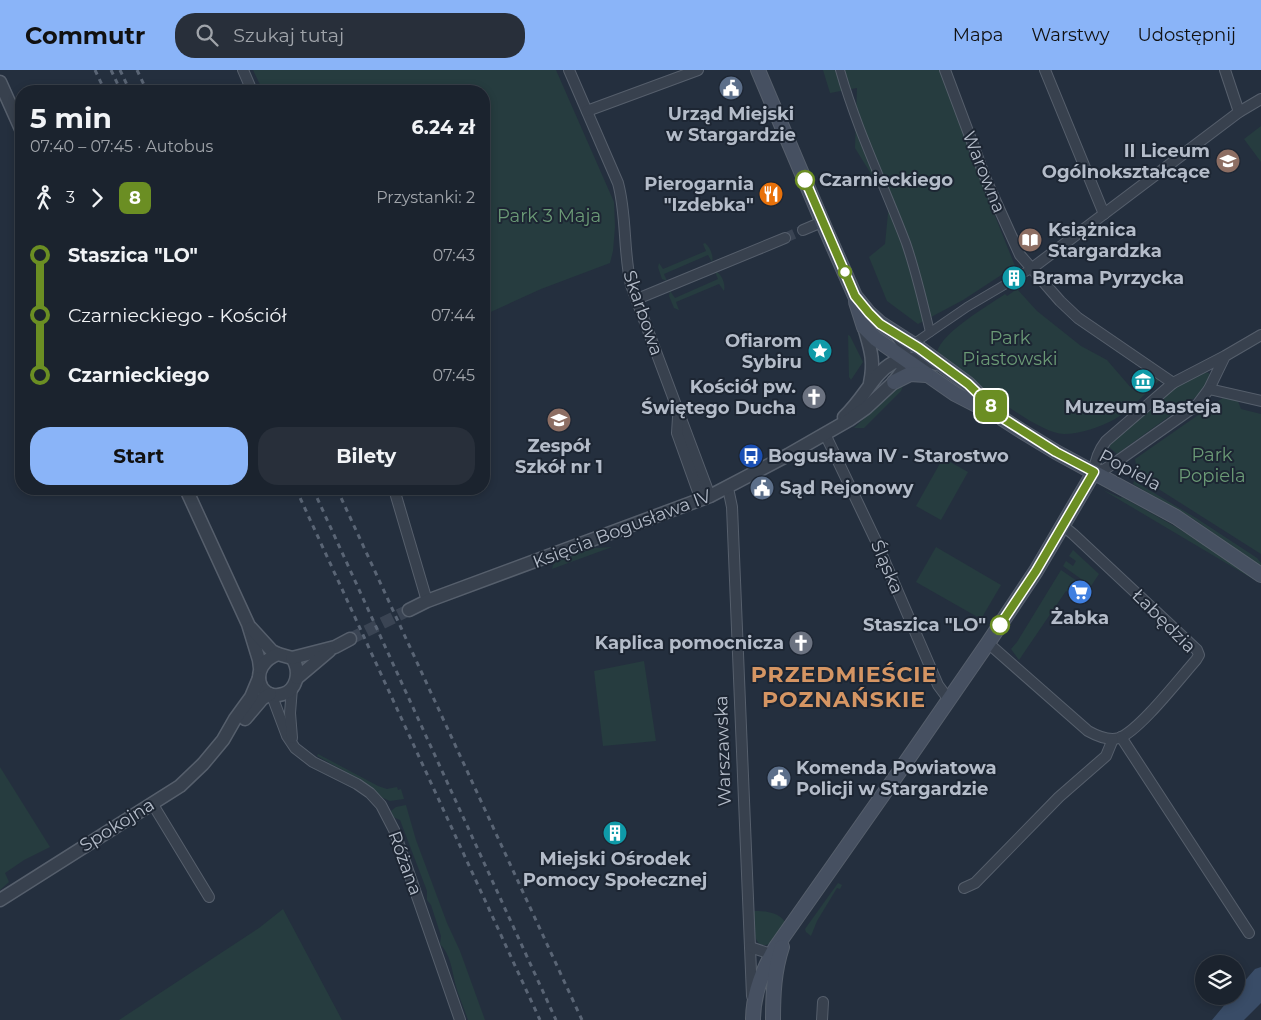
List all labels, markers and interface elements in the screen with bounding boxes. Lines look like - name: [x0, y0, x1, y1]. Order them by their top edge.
- search box: [175, 13, 525, 58]
- text: Commutr: [25, 21, 145, 50]
- icon: search: [193, 21, 221, 49]
- text: Szukaj tutaj: [233, 24, 344, 47]
- text: Mapa: [953, 24, 1003, 46]
- text: Warstwy: [1031, 24, 1109, 46]
- text: Udostępnij: [1137, 24, 1236, 46]
- public building icon: Urząd Miejski w Stargardzie: [718, 75, 744, 101]
- text: 5 min: [30, 101, 112, 135]
- place label: Urząd Miejski w Stargardzie: [666, 103, 796, 146]
- text: 6.24 zł: [412, 116, 475, 139]
- street label: Warowna: [958, 128, 1010, 216]
- text: 07:40 – 07:45 · Autobus: [30, 137, 213, 156]
- place label: II Liceum Ogólnokształcące: [1042, 140, 1210, 183]
- school or university icon: II Liceum Ogólnokształcące: [1215, 148, 1241, 174]
- place label: Czarnieckiego: [819, 169, 953, 191]
- marker: Czarnieckiego: [795, 170, 815, 190]
- place label: Pierogarnia "Izdebka": [644, 173, 754, 216]
- restaurant icon: Pierogarnia "Izdebka": [758, 181, 784, 207]
- icon: walk: [30, 184, 58, 212]
- icon: forward: [83, 184, 111, 212]
- text: 8: [129, 187, 141, 209]
- text: 3: [66, 188, 75, 207]
- text: Przystanki: 2: [376, 188, 475, 207]
- park label: Park 3 Maja: [497, 205, 601, 227]
- place label: Książnica Stargardzka: [1048, 219, 1162, 262]
- library icon: Książnica Stargardzka: [1017, 227, 1043, 253]
- text: Staszica "LO": [68, 244, 198, 267]
- text: 07:43: [433, 246, 475, 265]
- unlabelled marker: [838, 265, 852, 279]
- building icon: Brama Pyrzycka: [1001, 265, 1027, 291]
- street label: Skarbowa: [618, 267, 668, 359]
- place label: Brama Pyrzycka: [1032, 267, 1184, 289]
- text: Czarnieckiego - Kościół: [68, 304, 287, 327]
- text: 07:44: [431, 306, 475, 325]
- park label: Park Piastowski: [962, 327, 1058, 370]
- place label: Ofiarom Sybiru: [725, 330, 802, 373]
- place icon: Ofiarom Sybiru: [807, 338, 833, 364]
- text: Czarnieckiego: [68, 364, 210, 387]
- text: 07:45: [432, 366, 475, 385]
- museum icon: Muzeum Basteja: [1130, 368, 1156, 394]
- place label: Kościół pw. Świętego Ducha: [641, 376, 796, 419]
- church icon: Kościół pw. Świętego Ducha: [801, 384, 827, 410]
- line badge: 8: [975, 390, 1007, 422]
- text: 8: [985, 395, 997, 417]
- place label: Muzeum Basteja: [1065, 396, 1221, 418]
- school or university icon: Zespół Szkół nr 1: [546, 407, 572, 433]
- button: Start: [30, 427, 248, 485]
- button: Bilety: [258, 427, 475, 485]
- place label: Zespół Szkół nr 1: [515, 435, 603, 478]
- bus stop icon: Bogusława IV - Starostwo: [738, 443, 764, 469]
- street label: Popiela: [1095, 444, 1165, 496]
- park label: Park Popiela: [1178, 444, 1246, 487]
- place label: Bogusława IV - Starostwo: [768, 445, 1009, 467]
- public building icon: Sąd Rejonowy: [749, 475, 775, 501]
- place label: Sąd Rejonowy: [780, 477, 914, 499]
- street label: Księcia Bogusława IV: [530, 485, 715, 573]
- street label: Śląska: [866, 537, 908, 597]
- supermarket icon: Żabka: [1067, 579, 1093, 605]
- street label: Łabędzia: [1127, 584, 1201, 658]
- place label: Żabka: [1051, 607, 1109, 629]
- place label: Staszica "LO": [863, 614, 986, 636]
- marker: Staszica "LO": [990, 615, 1010, 635]
- church icon: Kaplica pomocnicza: [788, 630, 814, 656]
- place label: Kaplica pomocnicza: [595, 632, 784, 654]
- district label: PRZEDMIEŚCIE POZNAŃSKIE: [751, 661, 937, 713]
- street label: Warszawska: [710, 695, 736, 807]
- place label: Komenda Powiatowa Policji w Stargardzie: [796, 757, 997, 800]
- public building icon: Komenda Powiatowa Policji w Stargardzie: [766, 765, 792, 791]
- street label: Spokojna: [76, 793, 158, 857]
- building icon: Miejski Ośrodek Pomocy Społecznej: [602, 820, 628, 846]
- street label: Różana: [383, 828, 427, 898]
- place label: Miejski Ośrodek Pomocy Społecznej: [523, 848, 707, 891]
- map controls: [1195, 955, 1245, 1005]
- button: layers: [1195, 955, 1245, 1005]

